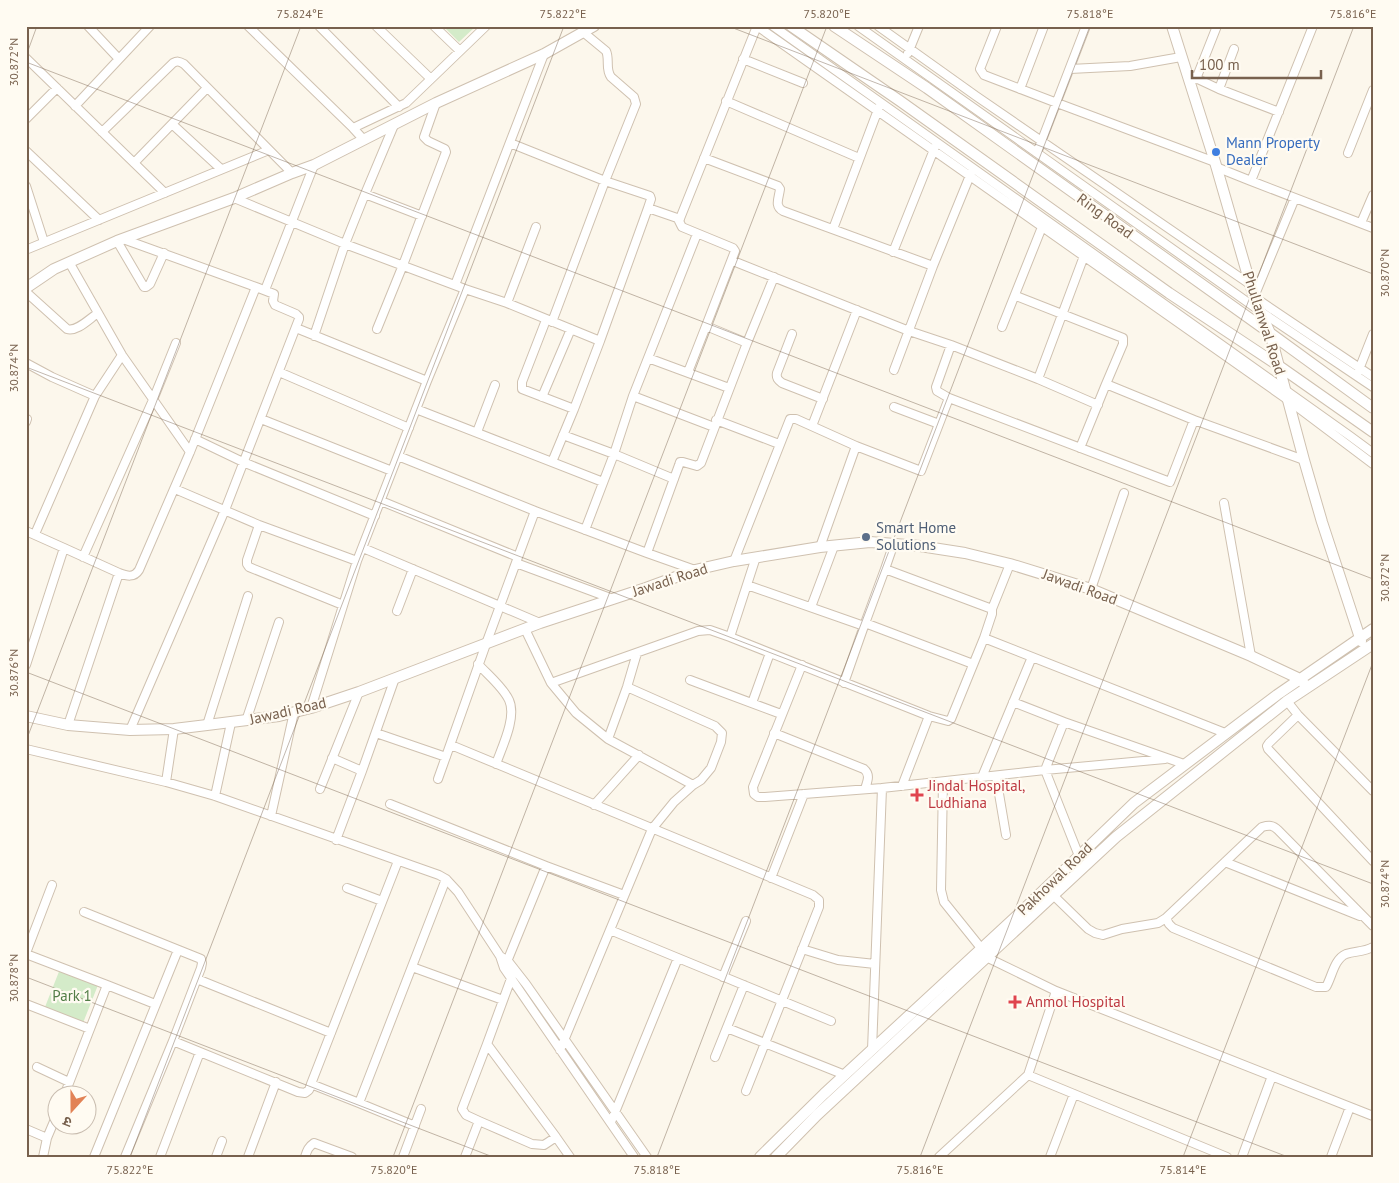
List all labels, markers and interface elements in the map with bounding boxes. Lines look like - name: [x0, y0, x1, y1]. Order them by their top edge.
- text: 75.824°E: [277, 6, 323, 21]
- text: 75.822°E: [540, 6, 586, 21]
- text: 75.820°E: [804, 6, 850, 21]
- text: 75.818°E: [1067, 6, 1113, 21]
- text: 75.816°E: [1330, 6, 1376, 21]
- text: 30.872°N: [6, 38, 21, 86]
- scale bar: [1192, 48, 1320, 80]
- text: 100 m: [1199, 55, 1240, 74]
- place label: Mann Property Dealer: [1226, 133, 1320, 169]
- marker: Mann Property Dealer: [1210, 146, 1222, 158]
- street label: Ring Road: [1073, 189, 1137, 242]
- text: 30.870°N: [1377, 249, 1392, 297]
- street label: Phullanwal Road: [1239, 269, 1290, 377]
- text: 30.874°N: [6, 344, 21, 392]
- place label: Smart Home Solutions: [876, 518, 956, 554]
- marker: Smart Home Solutions: [860, 531, 872, 543]
- text: 30.872°N: [1377, 554, 1392, 602]
- street label: Jawadi Road: [629, 558, 710, 601]
- street label: Jawadi Road: [1039, 564, 1120, 609]
- text: 30.876°N: [6, 649, 21, 697]
- street label: Jawadi Road: [247, 692, 328, 729]
- place label: Jindal Hospital, Ludhiana: [927, 776, 1025, 812]
- marker: Jindal Hospital, Ludhiana: [910, 788, 924, 802]
- street label: Pakhowal Road: [1013, 838, 1096, 919]
- text: 30.874°N: [1377, 860, 1392, 908]
- text: 30.878°N: [6, 954, 21, 1002]
- park label: Park 1: [52, 986, 92, 1005]
- place label: Anmol Hospital: [1026, 992, 1126, 1011]
- marker: Anmol Hospital: [1008, 995, 1022, 1009]
- north arrow: [48, 1086, 98, 1136]
- text: उ: [60, 1112, 74, 1132]
- text: 75.822°E: [107, 1162, 153, 1177]
- text: 75.820°E: [371, 1162, 417, 1177]
- text: 75.818°E: [634, 1162, 680, 1177]
- text: 75.816°E: [897, 1162, 943, 1177]
- text: 75.814°E: [1160, 1162, 1206, 1177]

